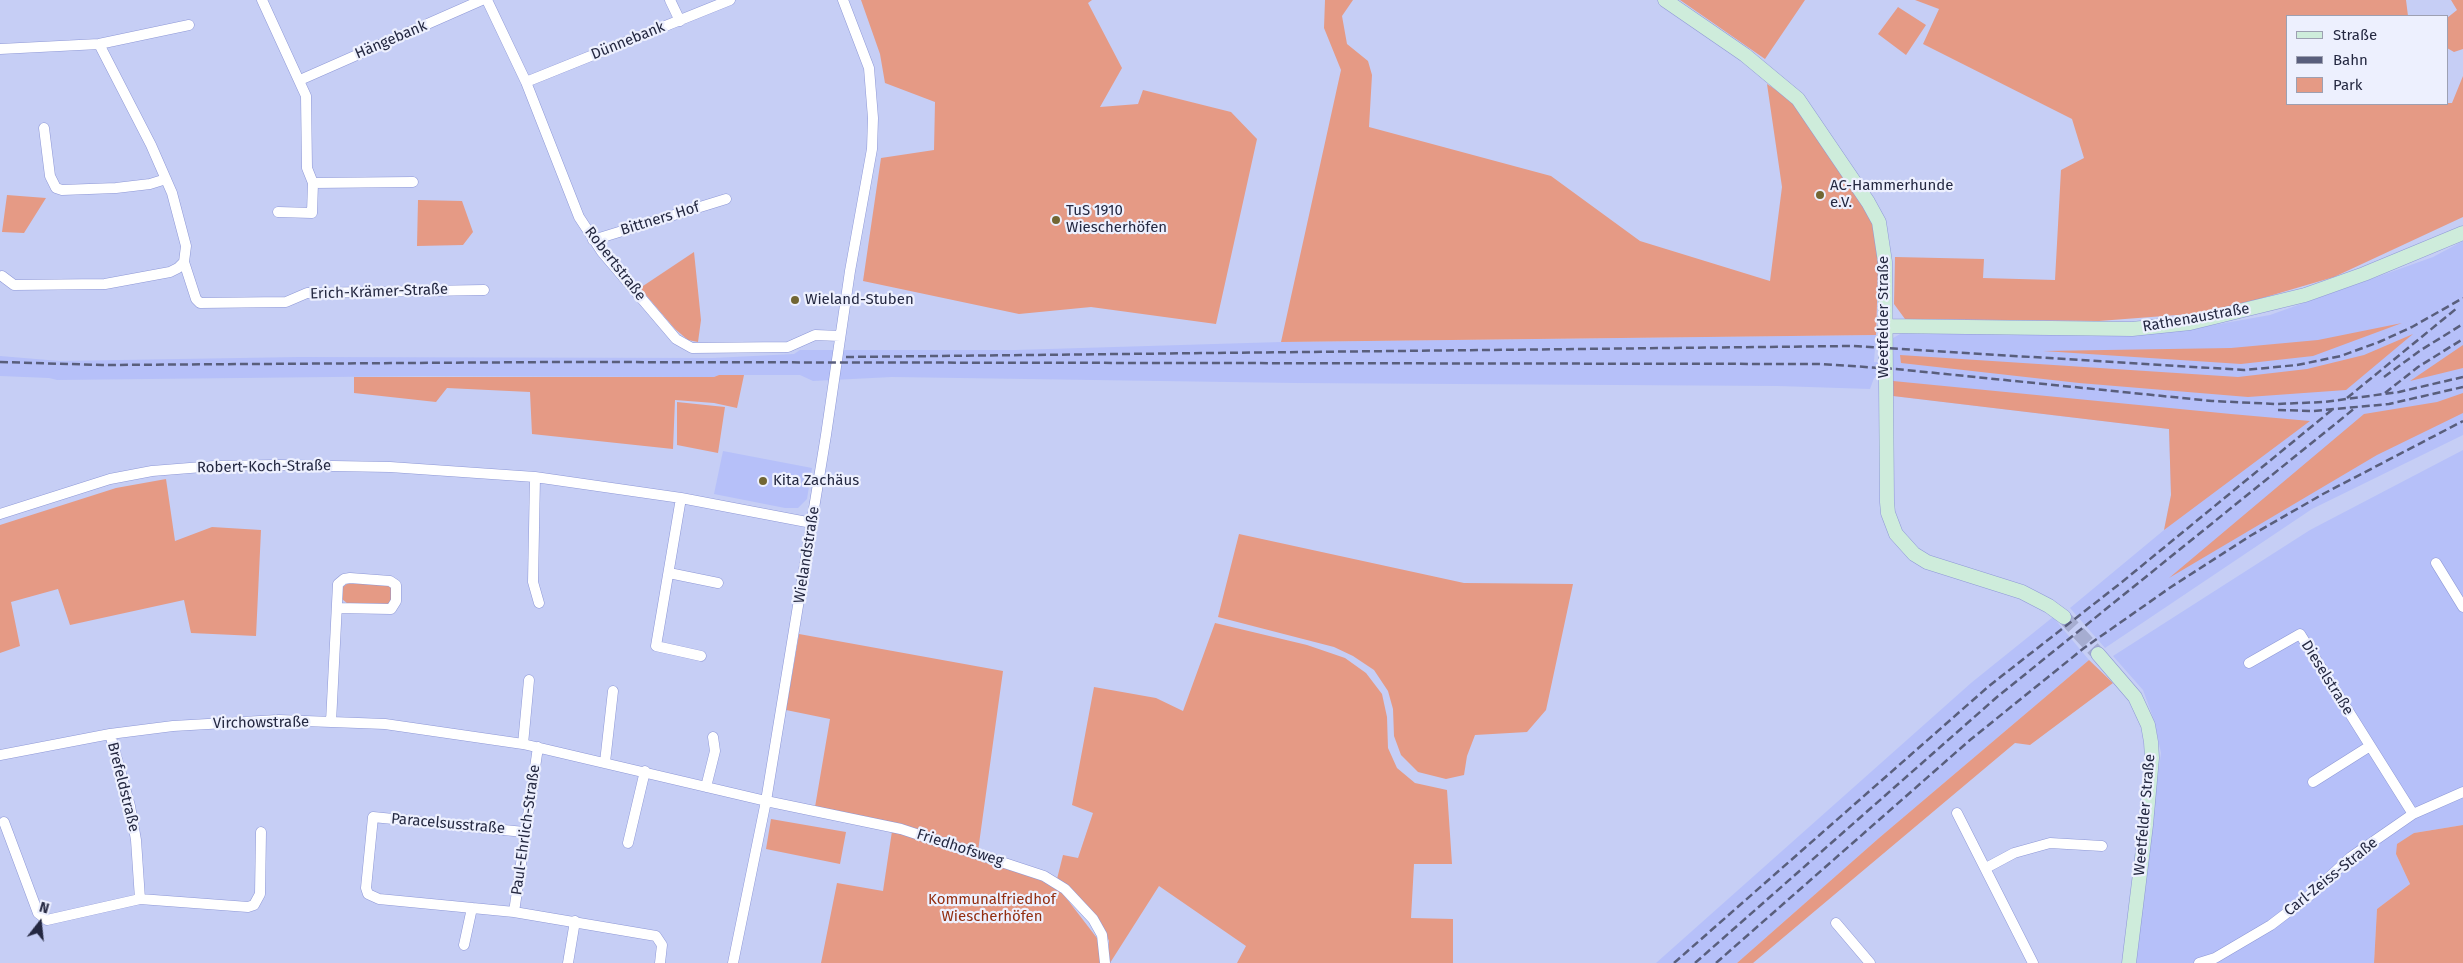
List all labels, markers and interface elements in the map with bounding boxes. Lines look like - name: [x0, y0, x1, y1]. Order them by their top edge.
- legend: [2286, 15, 2448, 105]
- street label: Hängebank: [352, 17, 430, 63]
- street label: Dünnebank: [589, 18, 667, 64]
- text: Straße: [2333, 26, 2377, 44]
- text: Bahn: [2333, 51, 2368, 69]
- text: Park: [2333, 76, 2363, 94]
- place label: AC-Hammerhunde e.V.: [1830, 177, 1953, 212]
- marker: AC-Hammerhunde e.V.: [1814, 189, 1826, 201]
- street label: Bittners Hof: [618, 198, 702, 240]
- place label: TuS 1910 Wiescherhöfen: [1066, 202, 1167, 237]
- marker: TuS 1910 Wiescherhöfen: [1050, 214, 1062, 226]
- street label: Robertstraße: [581, 223, 649, 305]
- street label: Weetfelder Straße: [1875, 256, 1893, 378]
- street label: Erich-Krämer-Straße: [310, 281, 448, 303]
- place label: Wieland-Stuben: [805, 291, 914, 309]
- marker: Wieland-Stuben: [789, 294, 801, 306]
- street label: Rathenaustraße: [2141, 300, 2251, 336]
- street label: Robert-Koch-Straße: [197, 457, 331, 477]
- place label: Kita Zachäus: [773, 472, 859, 490]
- marker: Kita Zachäus: [757, 475, 769, 487]
- street label: Wielandstraße: [790, 505, 824, 605]
- street label: Dieselstraße: [2297, 637, 2357, 719]
- street label: Virchowstraße: [213, 713, 309, 733]
- street label: Brefeldstraße: [103, 740, 143, 834]
- street label: Weetfelder Straße: [2131, 753, 2159, 877]
- street label: Paul-Ehrlich-Straße: [508, 763, 544, 897]
- street label: Paracelsusstraße: [390, 810, 506, 838]
- street label: Friedhofsweg: [914, 826, 1006, 870]
- street label: Carl-Zeiss-Straße: [2281, 834, 2381, 920]
- park label: Kommunalfriedhof Wiescherhöfen: [928, 891, 1056, 926]
- north arrow: [15, 898, 65, 948]
- text: N: [37, 899, 51, 918]

